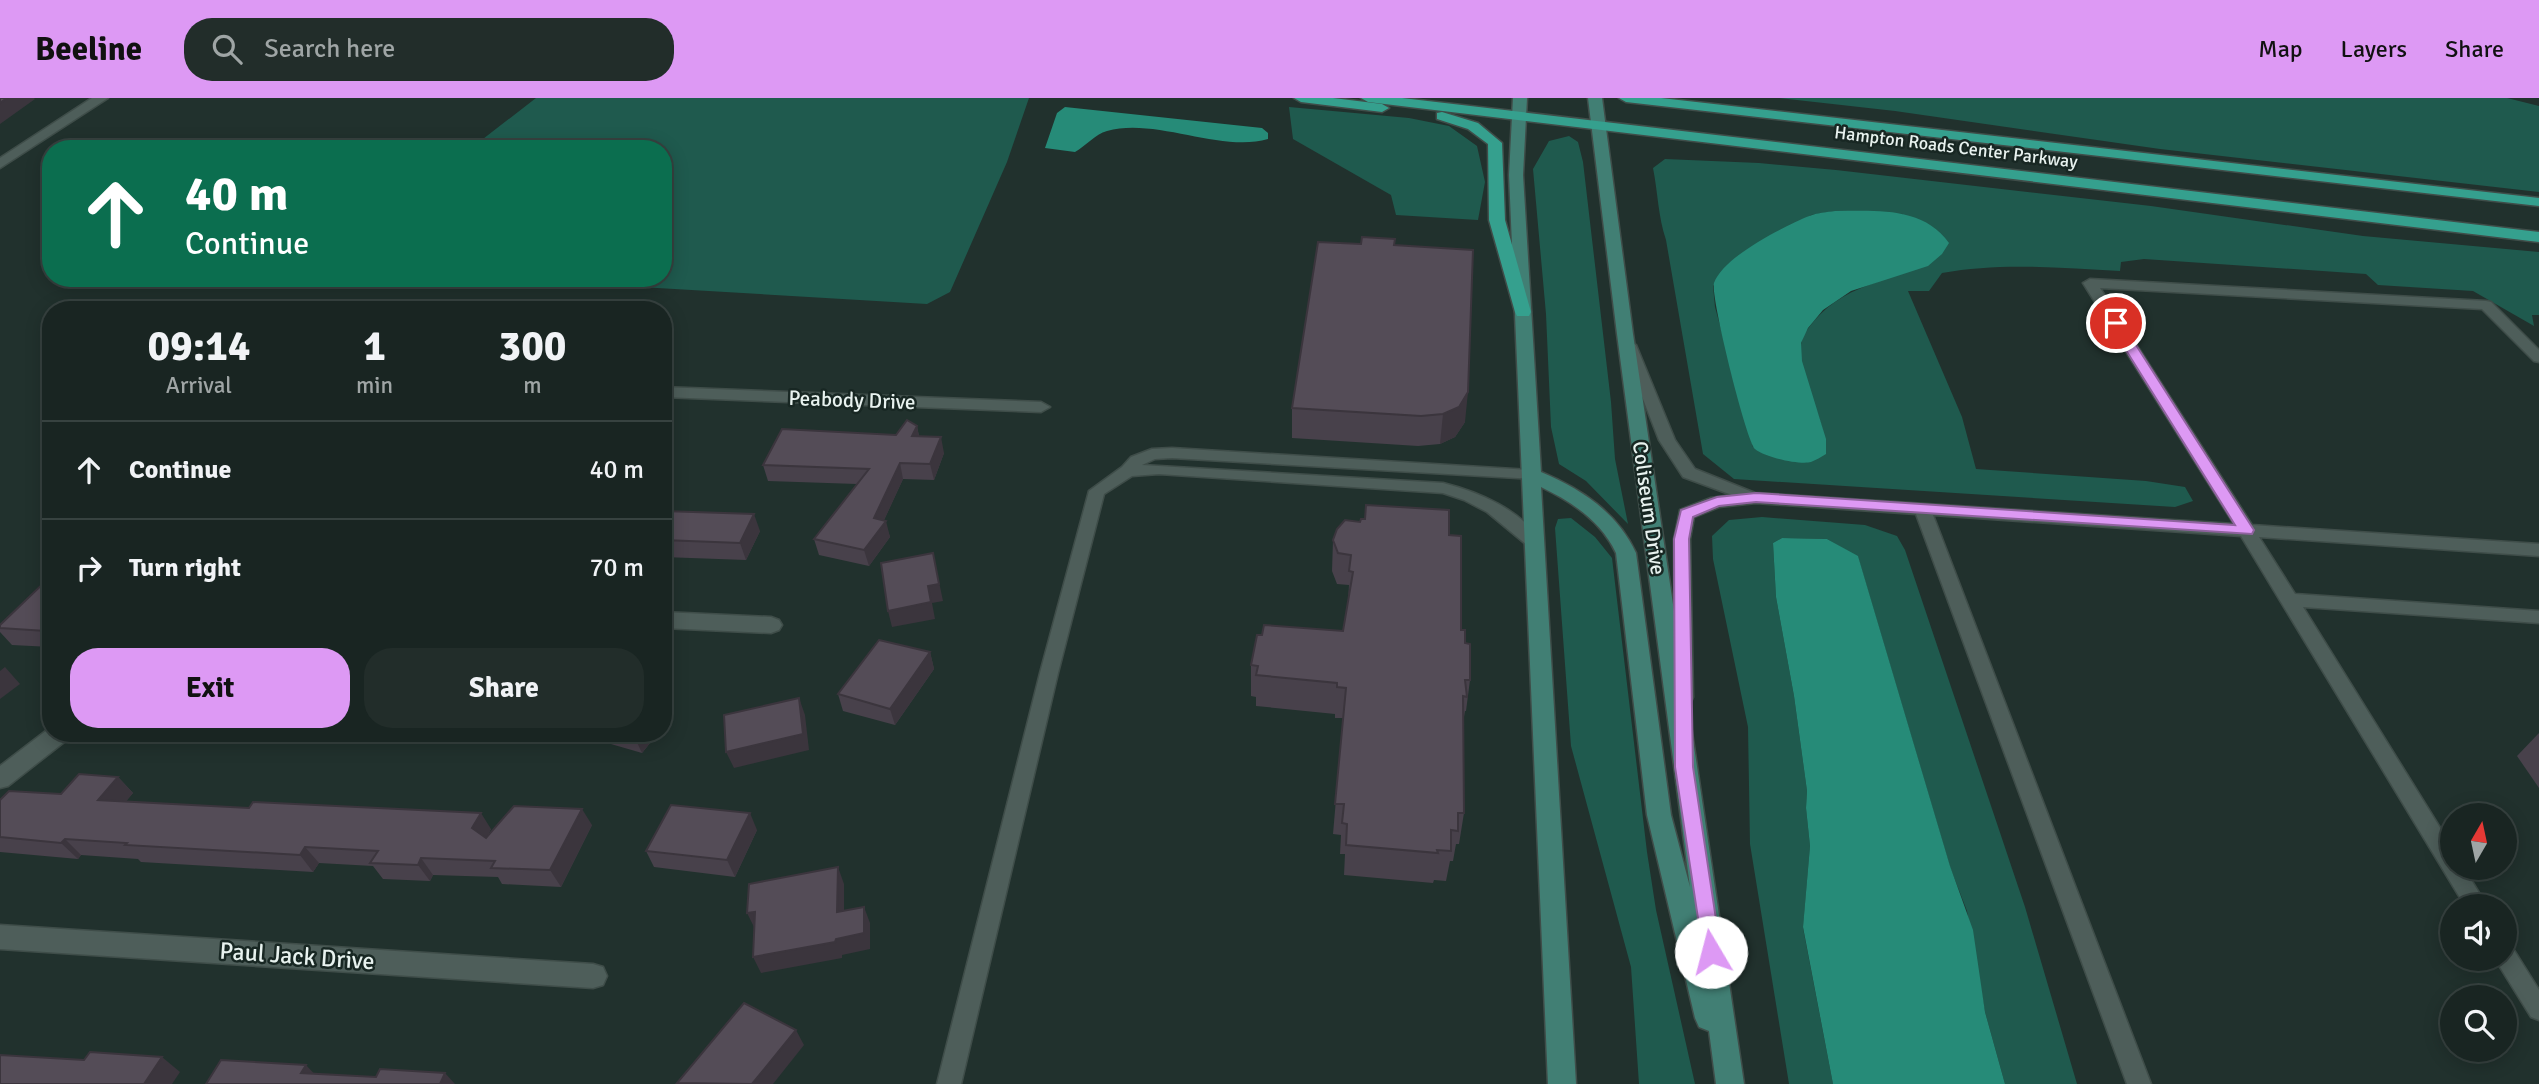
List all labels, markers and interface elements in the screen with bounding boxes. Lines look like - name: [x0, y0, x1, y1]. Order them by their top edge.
- search box: [184, 18, 674, 81]
- text: Beeline: [35, 29, 142, 70]
- icon: search: [208, 30, 246, 68]
- text: Search here: [264, 33, 395, 65]
- text: Map: [2258, 34, 2303, 64]
- text: Layers: [2341, 34, 2407, 64]
- text: Share: [2445, 34, 2504, 64]
- street label: Hampton Roads Center Parkway: [1833, 121, 2079, 173]
- text: 40 m: [185, 164, 288, 224]
- icon: ahead: [70, 168, 161, 259]
- text: Continue: [185, 224, 309, 263]
- pin: [2086, 293, 2146, 353]
- icon: arrive: [2097, 304, 2135, 342]
- text: 09:14: [147, 321, 251, 372]
- text: 1: [363, 321, 386, 372]
- text: 300: [498, 321, 567, 372]
- text: Arrival: [166, 371, 232, 400]
- text: min: [356, 371, 393, 400]
- text: m: [523, 371, 542, 400]
- street label: Peabody Drive: [788, 385, 916, 415]
- street label: Coliseum Drive: [1627, 439, 1671, 577]
- icon: ahead: [70, 451, 108, 489]
- text: Continue: [129, 454, 231, 486]
- text: 40 m: [589, 454, 644, 486]
- icon: right: [70, 549, 108, 587]
- text: Turn right: [129, 552, 241, 584]
- text: 70 m: [589, 552, 644, 584]
- button: Exit: [70, 648, 350, 728]
- button: Share: [364, 648, 644, 728]
- north arrow: [2440, 803, 2516, 880]
- map controls: [2440, 803, 2517, 1062]
- button: sound: [2440, 894, 2517, 971]
- position arrow: [1674, 915, 1748, 989]
- street label: Paul Jack Drive: [219, 936, 375, 976]
- button: search: [2440, 985, 2517, 1062]

